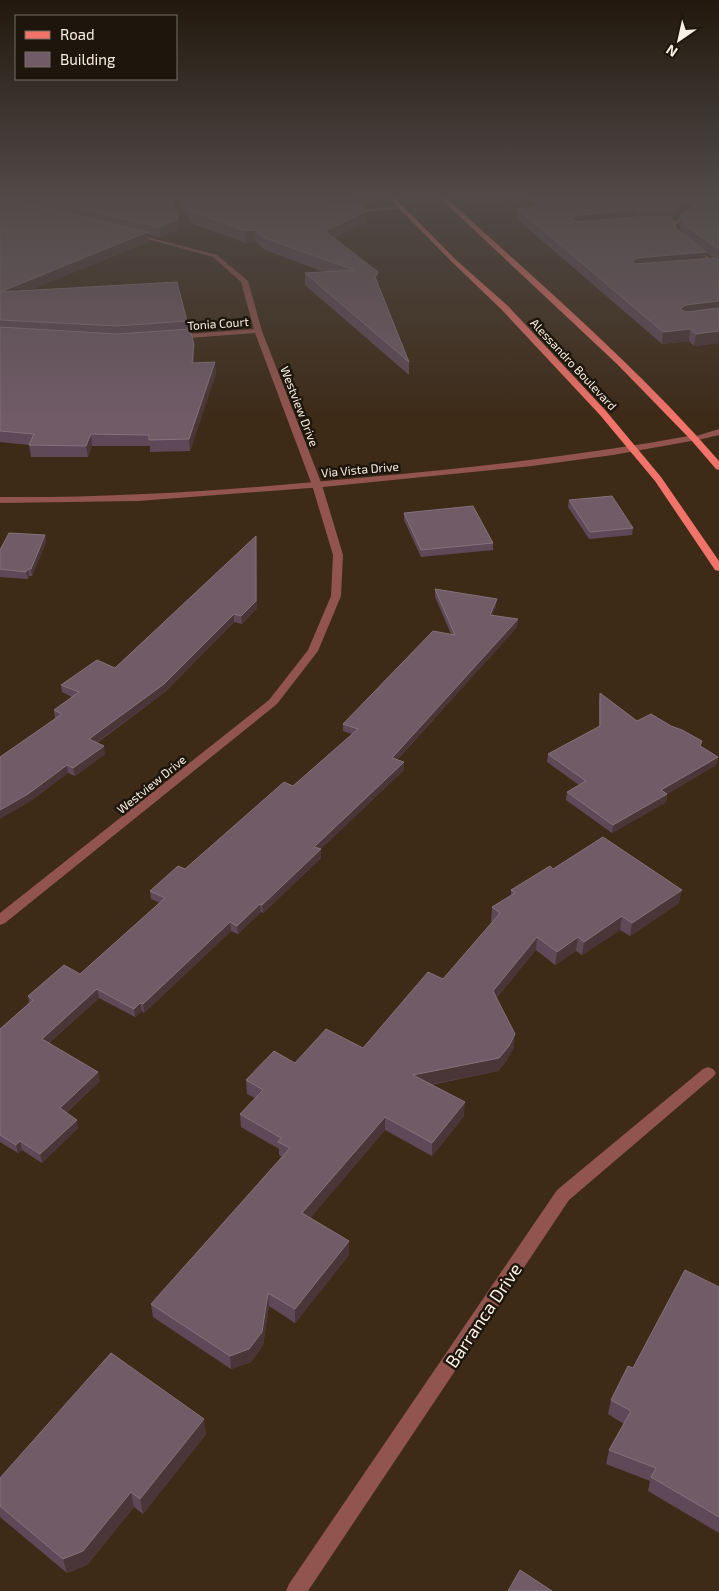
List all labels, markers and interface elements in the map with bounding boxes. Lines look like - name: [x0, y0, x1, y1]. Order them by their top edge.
- legend: [15, 15, 178, 80]
- north arrow: [654, 15, 704, 65]
- text: Road: [60, 25, 95, 43]
- text: N: [663, 41, 680, 61]
- text: Building: [60, 50, 116, 68]
- street label: Tonia Court: [187, 314, 250, 332]
- street label: Alessandro Boulevard: [528, 315, 620, 413]
- street label: Westview Drive: [278, 364, 322, 448]
- street label: Via Vista Drive: [321, 459, 399, 479]
- street label: Westview Drive: [114, 752, 188, 816]
- street label: Barranca Drive: [440, 1259, 526, 1371]

